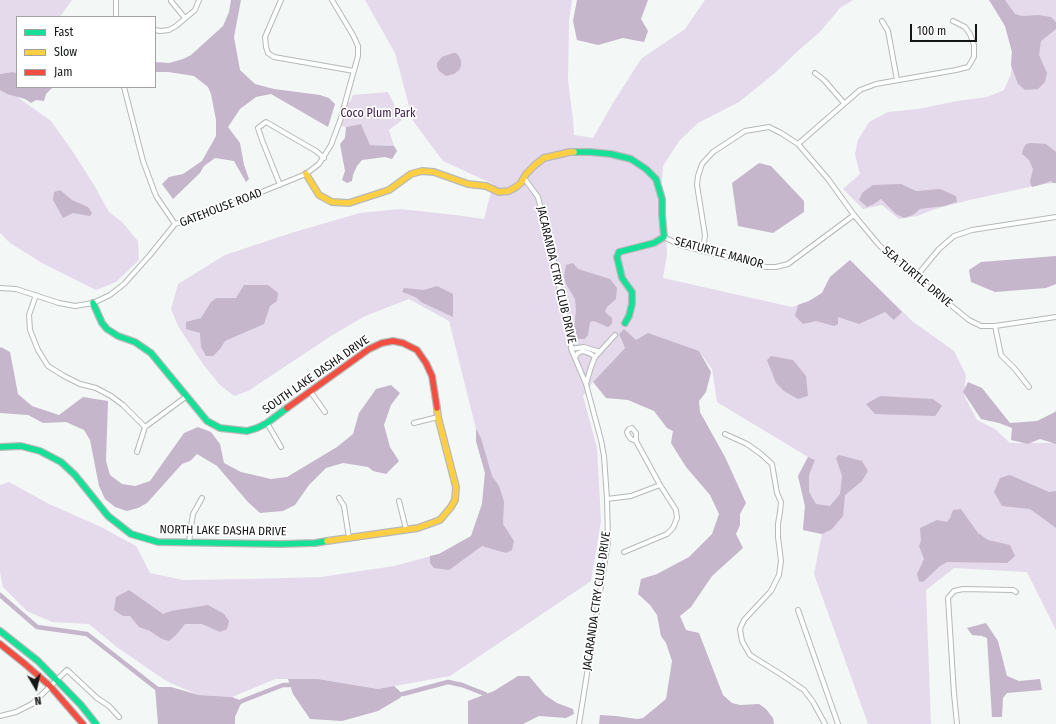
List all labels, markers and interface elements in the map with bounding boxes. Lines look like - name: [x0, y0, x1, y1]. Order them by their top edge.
- legend: [16, 16, 156, 88]
- scale bar: [912, 16, 979, 42]
- text: 100 m: [917, 24, 946, 38]
- text: Fast: [54, 25, 73, 39]
- text: Slow: [54, 45, 77, 59]
- text: Jam: [54, 65, 72, 79]
- park label: Coco Plum Park: [340, 107, 416, 121]
- street label: GATEHOUSE ROAD: [178, 186, 264, 230]
- street label: JACARANDA CTRY CLUB DRIVE: [533, 205, 579, 345]
- street label: SEATURTLE MANOR: [673, 234, 765, 272]
- street label: SEA TURTLE DRIVE: [879, 243, 955, 311]
- street label: SOUTH LAKE DASHA DRIVE: [260, 333, 372, 417]
- street label: NORTH LAKE DASHA DRIVE: [159, 523, 287, 539]
- street label: JACARANDA CTRY CLUB DRIVE: [580, 530, 614, 672]
- north arrow: [16, 668, 56, 708]
- text: N: [34, 693, 42, 707]

